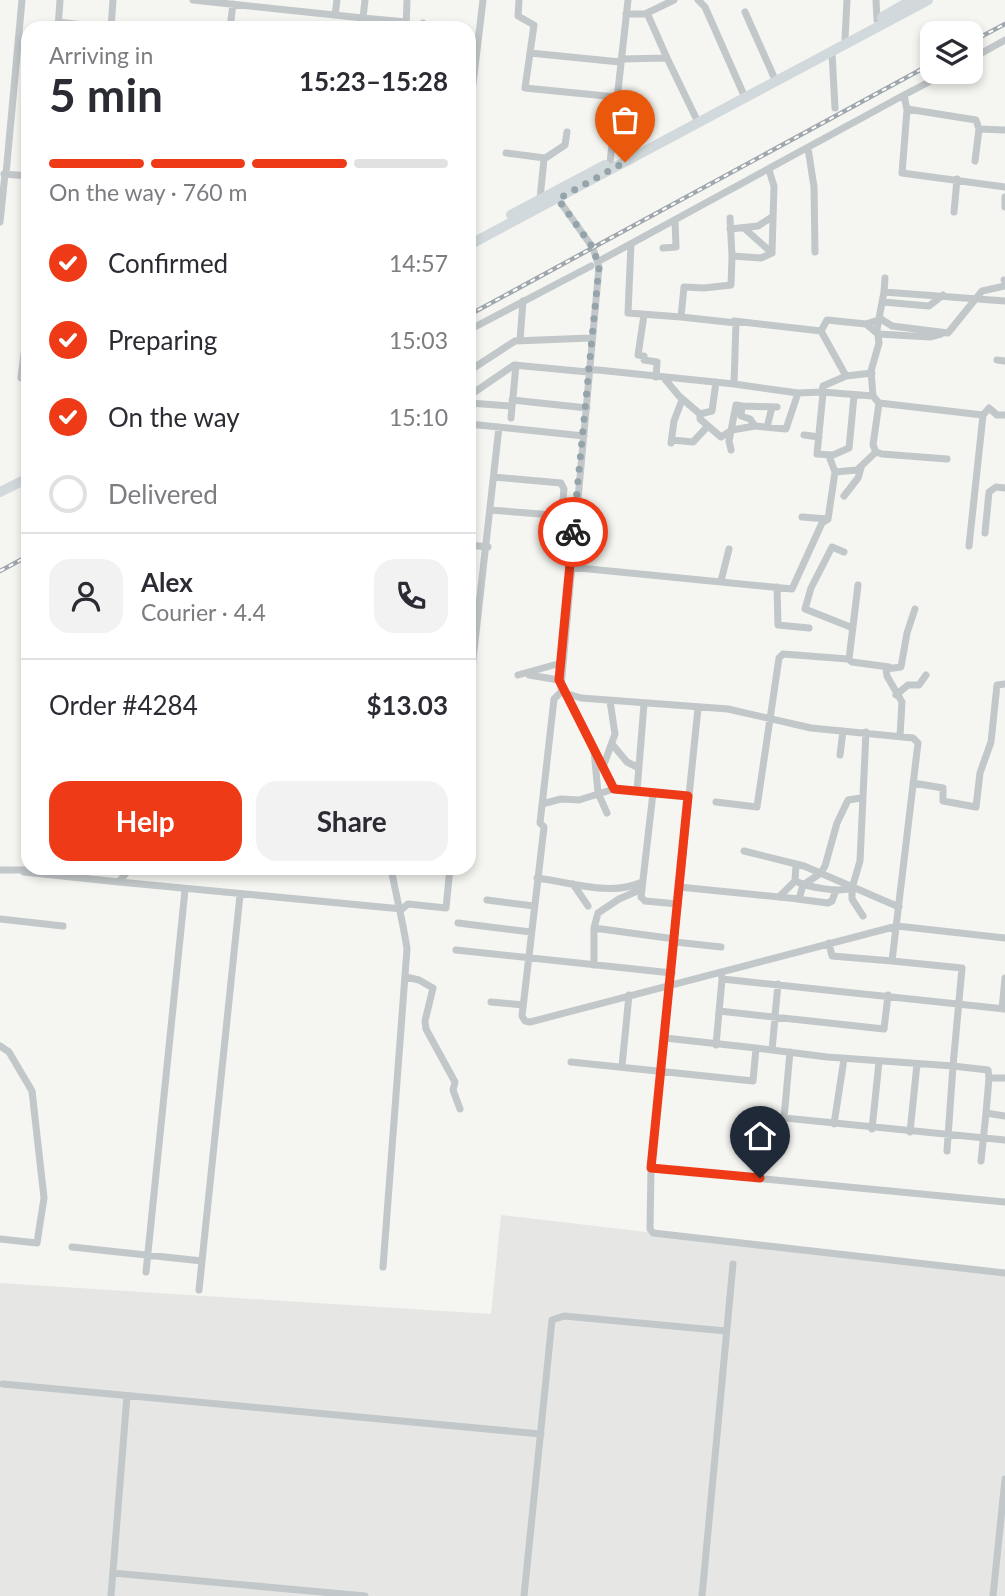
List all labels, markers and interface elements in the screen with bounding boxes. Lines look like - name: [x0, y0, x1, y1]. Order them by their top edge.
- map controls: [920, 21, 983, 84]
- button: layers: [920, 21, 983, 84]
- text: Arriving in: [49, 41, 153, 69]
- text: 15:23–15:28: [299, 65, 448, 97]
- text: 5 min: [49, 67, 163, 122]
- pin: [595, 90, 655, 162]
- icon: bag: [606, 101, 644, 139]
- text: On the way · 760 m: [49, 178, 248, 206]
- icon: check: [49, 244, 87, 282]
- text: Confirmed: [108, 247, 228, 279]
- text: 14:57: [389, 249, 448, 277]
- icon: check: [49, 321, 87, 359]
- text: Preparing: [108, 324, 217, 356]
- text: 15:03: [389, 326, 448, 354]
- icon: check: [49, 398, 87, 436]
- text: On the way: [108, 401, 240, 433]
- text: 15:10: [389, 403, 448, 431]
- text: Delivered: [108, 478, 218, 510]
- courier: [538, 497, 608, 567]
- icon: bike: [554, 513, 592, 551]
- button: person: [49, 559, 123, 633]
- button: phone: [374, 559, 448, 633]
- text: Alex: [141, 566, 193, 598]
- text: Courier · 4.4: [141, 598, 266, 626]
- text: Order #4284: [49, 689, 198, 721]
- text: $13.03: [366, 689, 448, 721]
- button: Help: [49, 781, 242, 861]
- button: Share: [256, 781, 448, 861]
- pin: [730, 1106, 790, 1178]
- icon: home: [741, 1117, 779, 1155]

